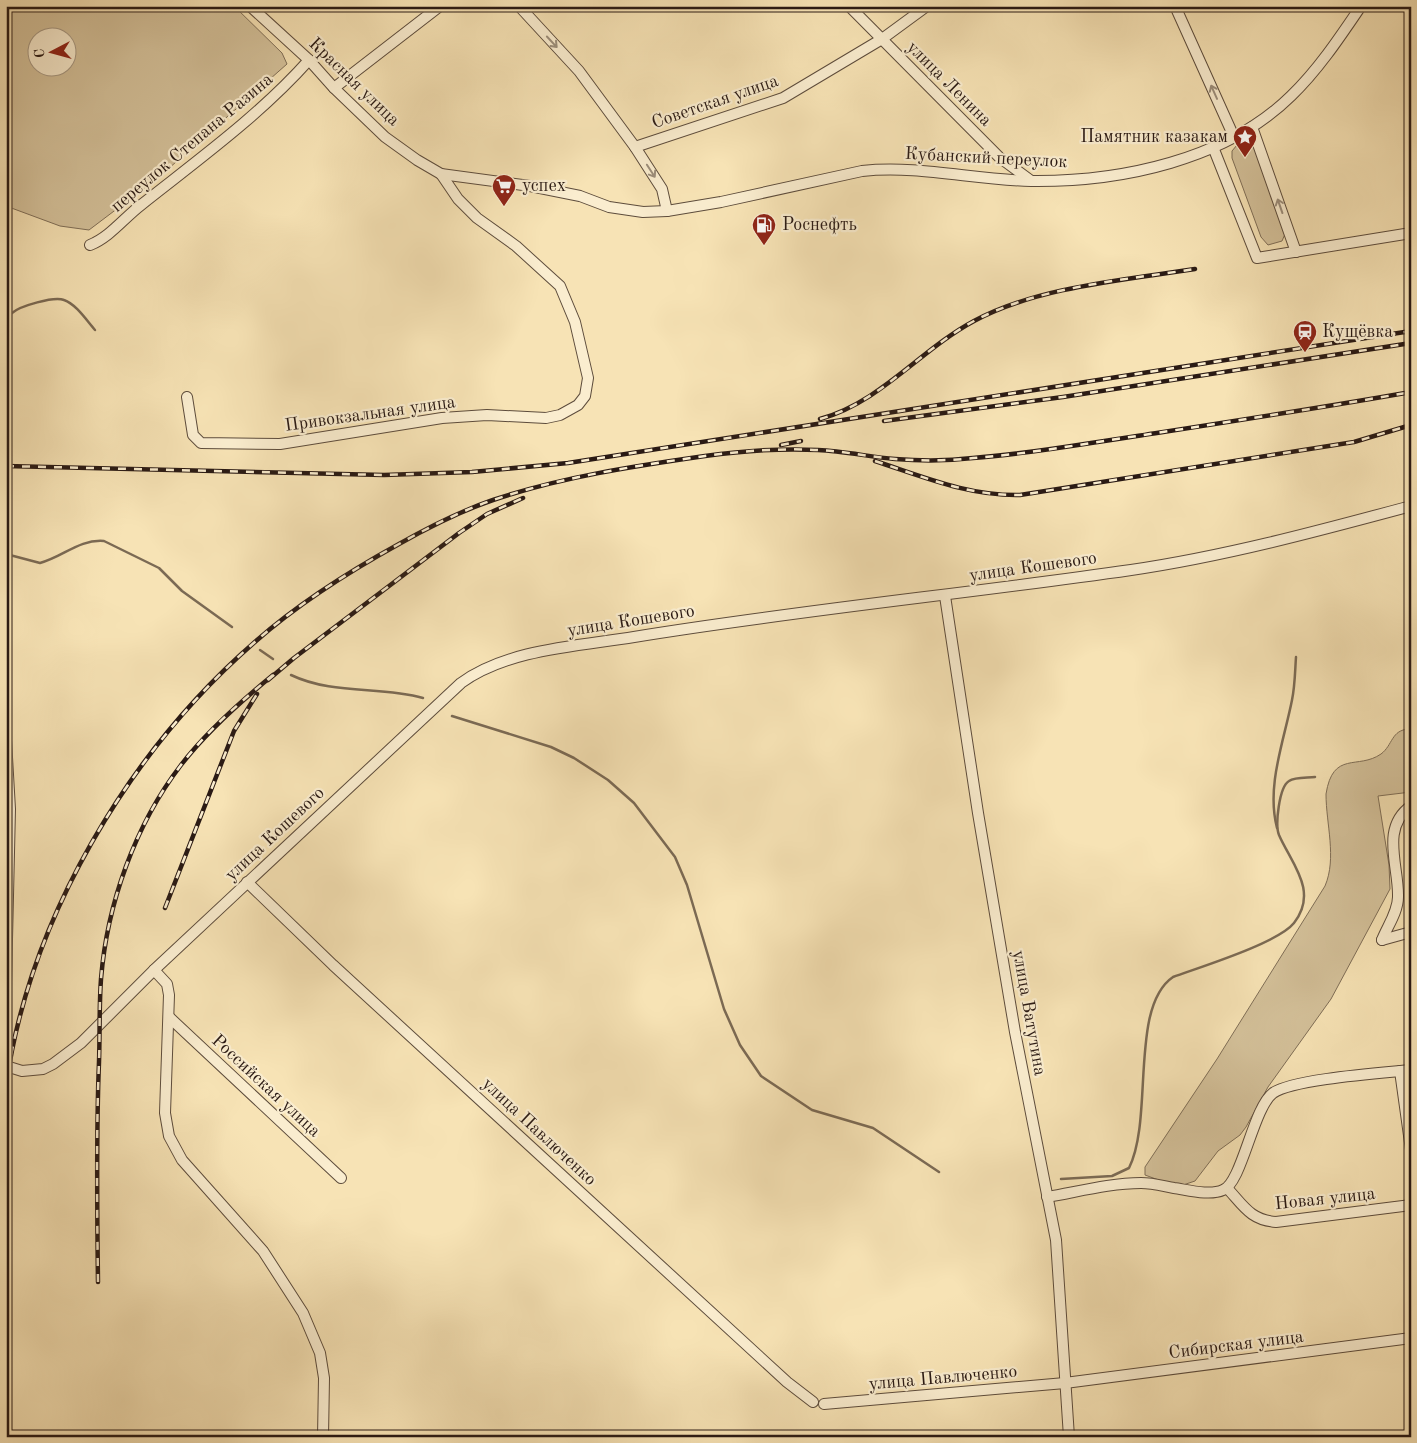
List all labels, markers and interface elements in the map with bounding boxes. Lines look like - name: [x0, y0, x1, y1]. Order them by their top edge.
- north arrow: [28, 28, 78, 78]
- street label: Красная улица: [305, 34, 403, 130]
- one-way arrow: [546, 36, 558, 49]
- street label: улица Ленина: [903, 38, 995, 130]
- text: С: [33, 48, 48, 59]
- street label: переулок Степана Разина: [108, 70, 276, 216]
- street label: Советская улица: [649, 72, 781, 132]
- one-way arrow: [1209, 85, 1218, 100]
- place icon: Памятник казакам: [1232, 124, 1258, 158]
- place label: Памятник казакам: [1080, 128, 1228, 146]
- street label: Кубанский переулок: [904, 145, 1068, 171]
- one-way arrow: [645, 164, 656, 178]
- supermarket icon: успех: [491, 173, 517, 207]
- place label: успех: [522, 177, 566, 195]
- one-way arrow: [1275, 198, 1284, 214]
- fuel station icon: Роснефть: [751, 212, 777, 246]
- place label: Роснефть: [782, 216, 857, 235]
- station icon: Кущёвка: [1292, 319, 1318, 353]
- place label: Кущёвка: [1322, 323, 1393, 341]
- street label: Привокзальная улица: [283, 393, 457, 435]
- street label: улица Кошевого: [968, 549, 1098, 585]
- street label: улица Кошевого: [566, 602, 696, 640]
- street label: улица Кошевого: [222, 784, 328, 884]
- street label: улица Ватутина: [1009, 949, 1049, 1077]
- street label: Российская улица: [208, 1031, 324, 1141]
- street label: улица Павлюченко: [478, 1075, 600, 1189]
- street label: Новая улица: [1274, 1185, 1376, 1213]
- street label: Сибирская улица: [1167, 1328, 1305, 1362]
- street label: улица Павлюченко: [868, 1363, 1018, 1393]

